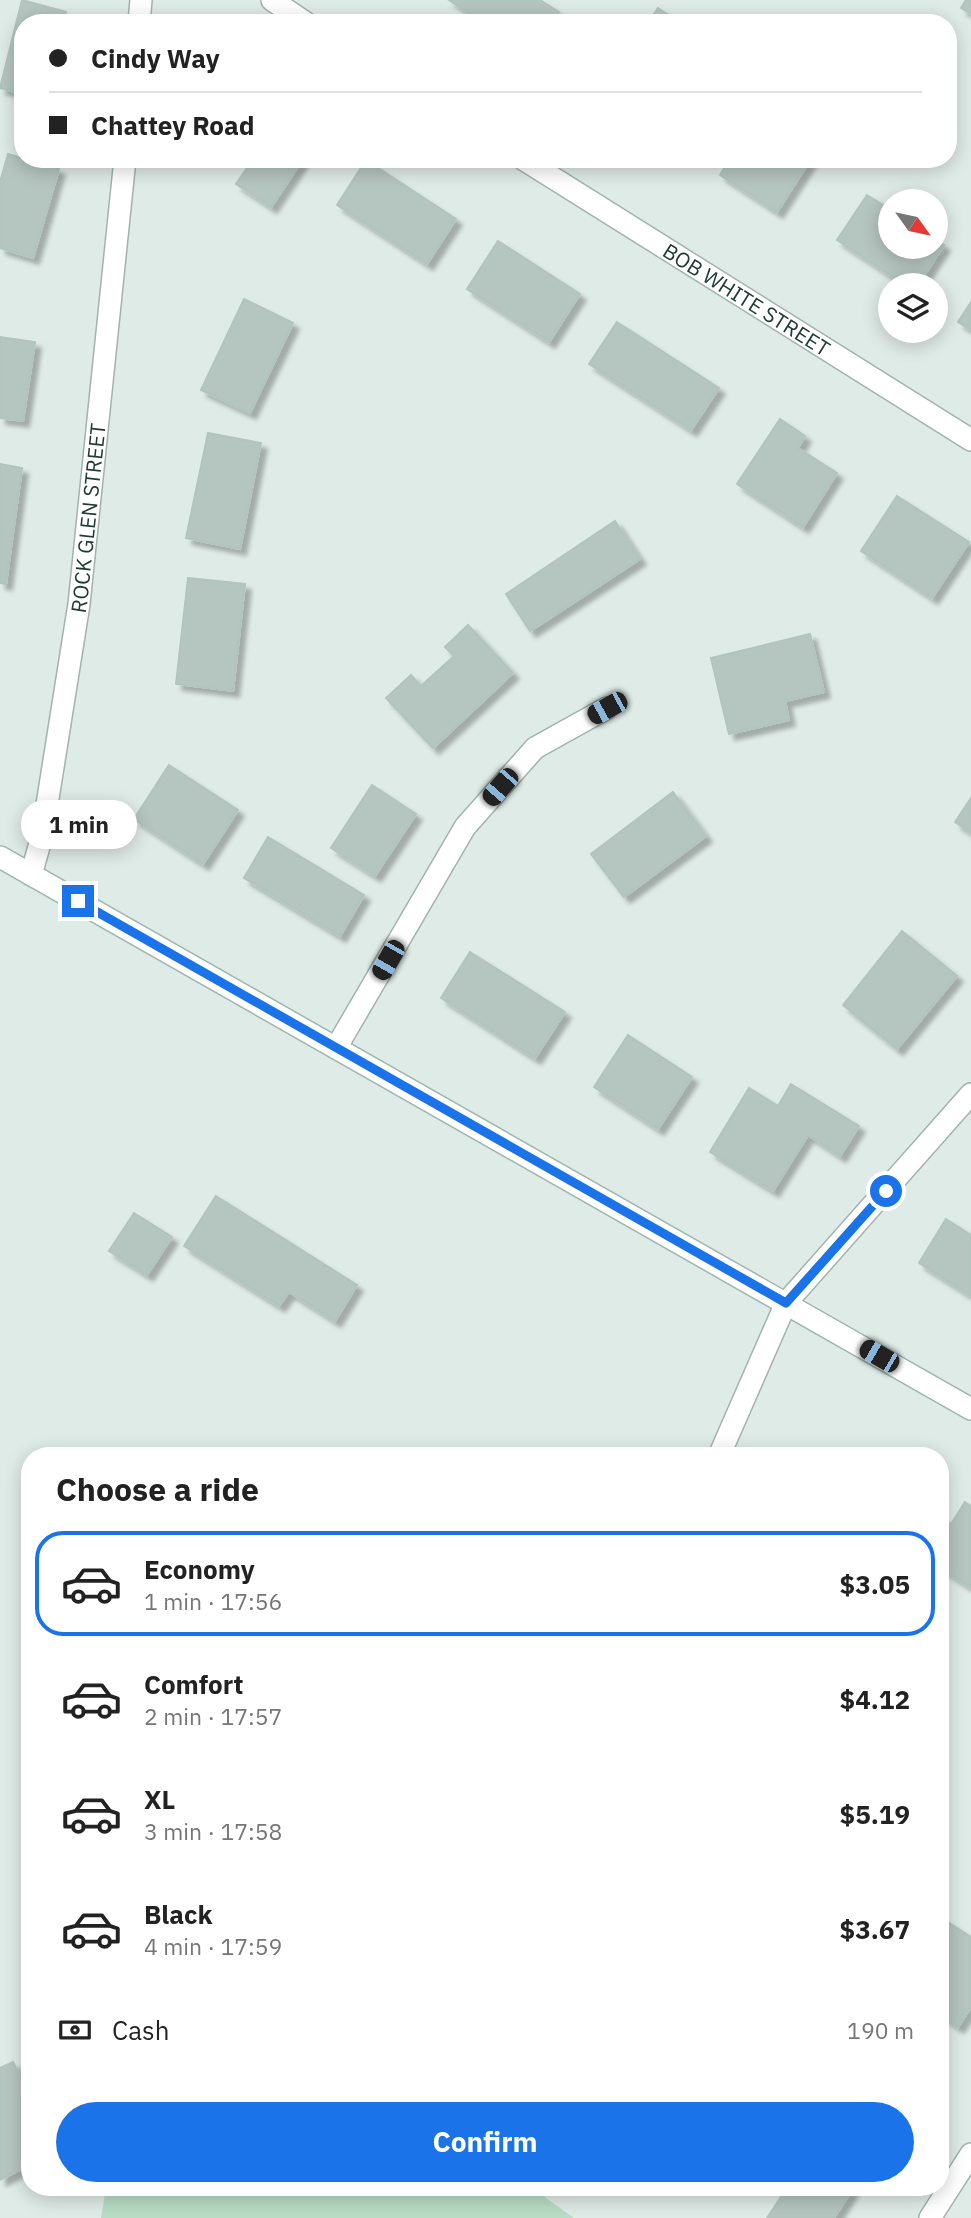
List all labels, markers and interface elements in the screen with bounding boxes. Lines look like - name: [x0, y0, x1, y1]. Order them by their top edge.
- text: Cindy Way: [91, 41, 220, 75]
- text: Chattey Road: [91, 108, 255, 142]
- north arrow: [878, 189, 948, 259]
- map controls: [878, 189, 948, 343]
- street label: BOB WHITE STREET: [658, 236, 836, 362]
- button: layers: [878, 273, 948, 343]
- street label: ROCK GLEN STREET: [64, 422, 112, 615]
- car: [584, 689, 631, 727]
- car: [479, 764, 522, 810]
- callout: 1 min: [20, 800, 136, 848]
- text: 1 min: [49, 809, 109, 839]
- route end: [62, 885, 94, 917]
- car: [369, 937, 408, 983]
- route start: [870, 1175, 902, 1207]
- car: [856, 1336, 903, 1376]
- text: Choose a ride: [56, 1468, 259, 1510]
- icon: car: [60, 1552, 123, 1615]
- text: Economy: [144, 1552, 255, 1586]
- text: $3.05: [840, 1567, 910, 1601]
- text: 1 min · 17:56: [144, 1586, 282, 1616]
- icon: car: [60, 1667, 123, 1730]
- text: Comfort: [144, 1667, 243, 1701]
- text: $4.12: [840, 1682, 910, 1716]
- text: 2 min · 17:57: [144, 1701, 282, 1731]
- icon: car: [60, 1782, 123, 1845]
- text: XL: [144, 1782, 175, 1816]
- text: $5.19: [840, 1797, 910, 1831]
- text: 3 min · 17:58: [144, 1816, 282, 1846]
- icon: car: [60, 1897, 123, 1960]
- text: Black: [144, 1897, 212, 1931]
- text: $3.67: [840, 1912, 910, 1946]
- text: 4 min · 17:59: [144, 1931, 282, 1961]
- icon: cash: [56, 2011, 94, 2049]
- text: Cash: [112, 2013, 169, 2047]
- text: 190 m: [847, 2015, 914, 2045]
- button: Confirm: [56, 2102, 914, 2182]

